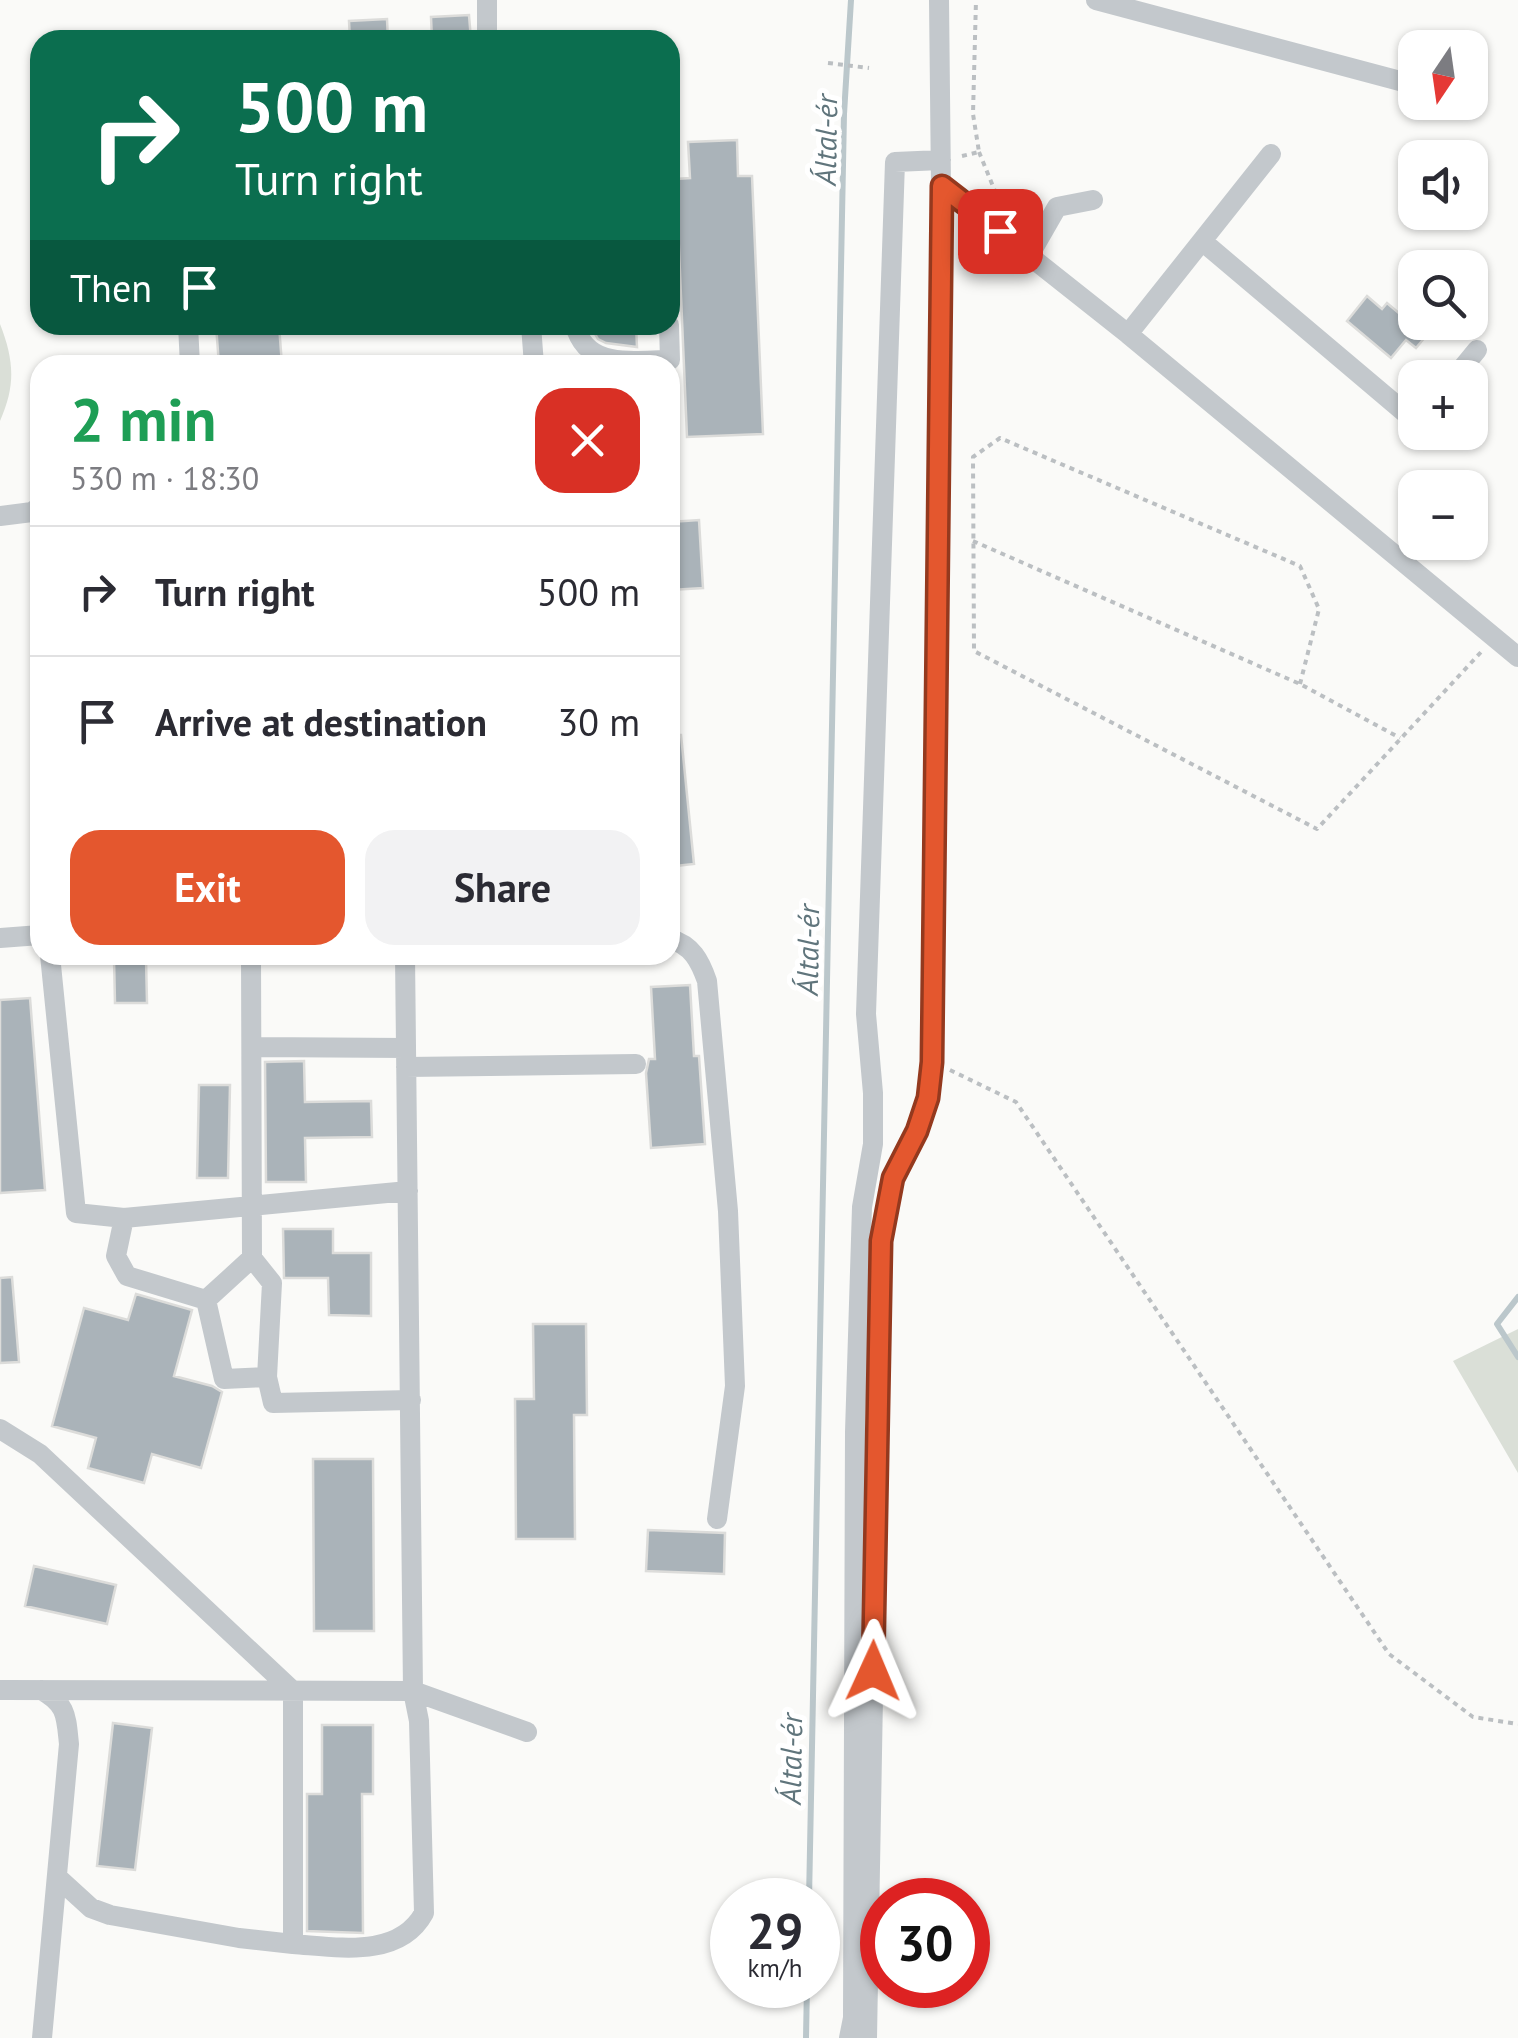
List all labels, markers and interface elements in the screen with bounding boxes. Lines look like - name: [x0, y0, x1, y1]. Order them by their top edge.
- north arrow: [1398, 30, 1488, 120]
- map controls: [1398, 30, 1488, 560]
- text: 500 m: [235, 61, 428, 151]
- icon: right: [70, 70, 200, 200]
- water label: Által-ér: [805, 92, 845, 187]
- button: sound: [1398, 140, 1488, 230]
- text: Turn right: [235, 149, 423, 207]
- pin: [958, 189, 1043, 274]
- icon: arrive: [973, 204, 1028, 259]
- button: search: [1398, 250, 1488, 340]
- icon: arrive: [172, 260, 227, 315]
- text: Then: [70, 263, 152, 312]
- button: +: [1398, 360, 1488, 450]
- text: 2 min: [70, 380, 216, 458]
- button: close: [535, 388, 640, 493]
- text: 530 m · 18:30: [70, 457, 259, 499]
- button: −: [1398, 470, 1488, 560]
- icon: right: [70, 564, 125, 619]
- text: Turn right: [155, 567, 315, 616]
- text: 500 m: [537, 567, 640, 616]
- icon: arrive: [70, 694, 125, 749]
- text: Arrive at destination: [155, 697, 487, 746]
- text: 30 m: [558, 697, 640, 746]
- button: Exit: [70, 830, 345, 945]
- button: Share: [365, 830, 640, 945]
- water label: Által-ér: [787, 902, 827, 997]
- position arrow: [821, 1619, 925, 1723]
- water label: Által-ér: [770, 1711, 810, 1806]
- speed limit sign: 30: [860, 1878, 990, 2008]
- text: 29: [747, 1898, 803, 1963]
- text: km/h: [748, 1952, 802, 1984]

